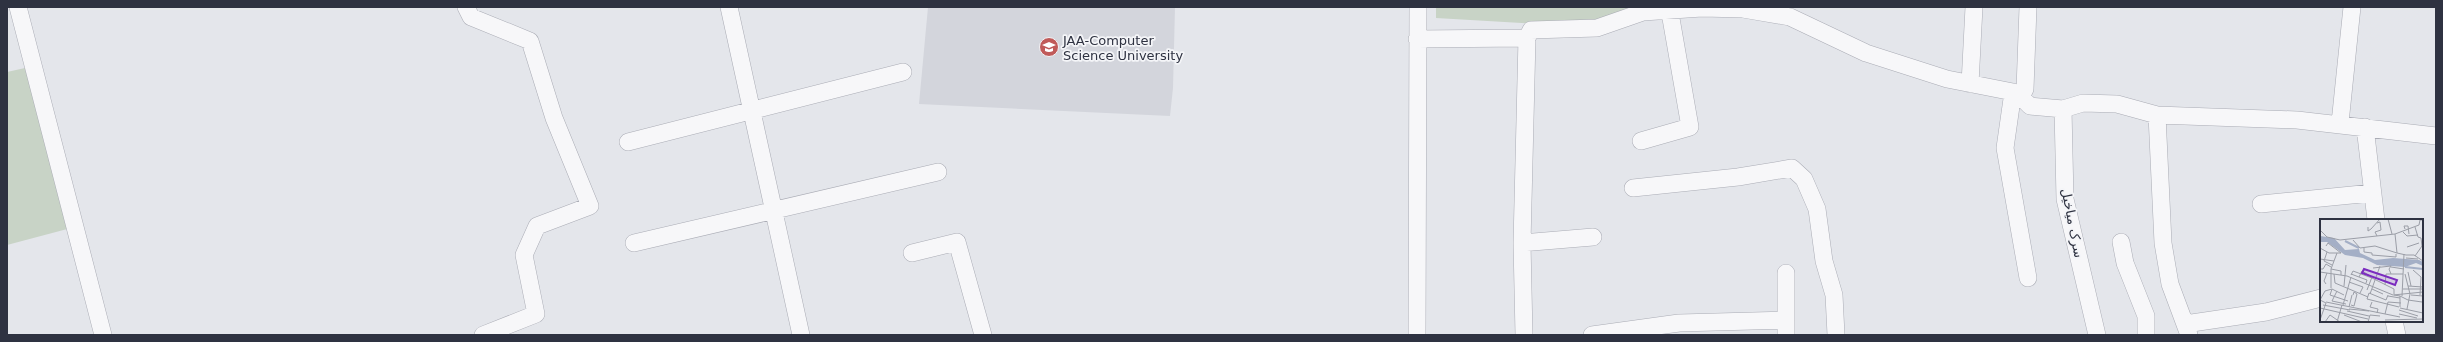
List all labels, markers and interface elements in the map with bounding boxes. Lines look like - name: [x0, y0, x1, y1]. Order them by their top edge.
- place label: JAA-Computer Science University: [1062, 33, 1183, 63]
- school or university icon: JAA-Computer Science University: [1038, 36, 1060, 58]
- street label: سرک میاخیل: [2057, 187, 2087, 259]
- inset map: [2320, 219, 2423, 322]

